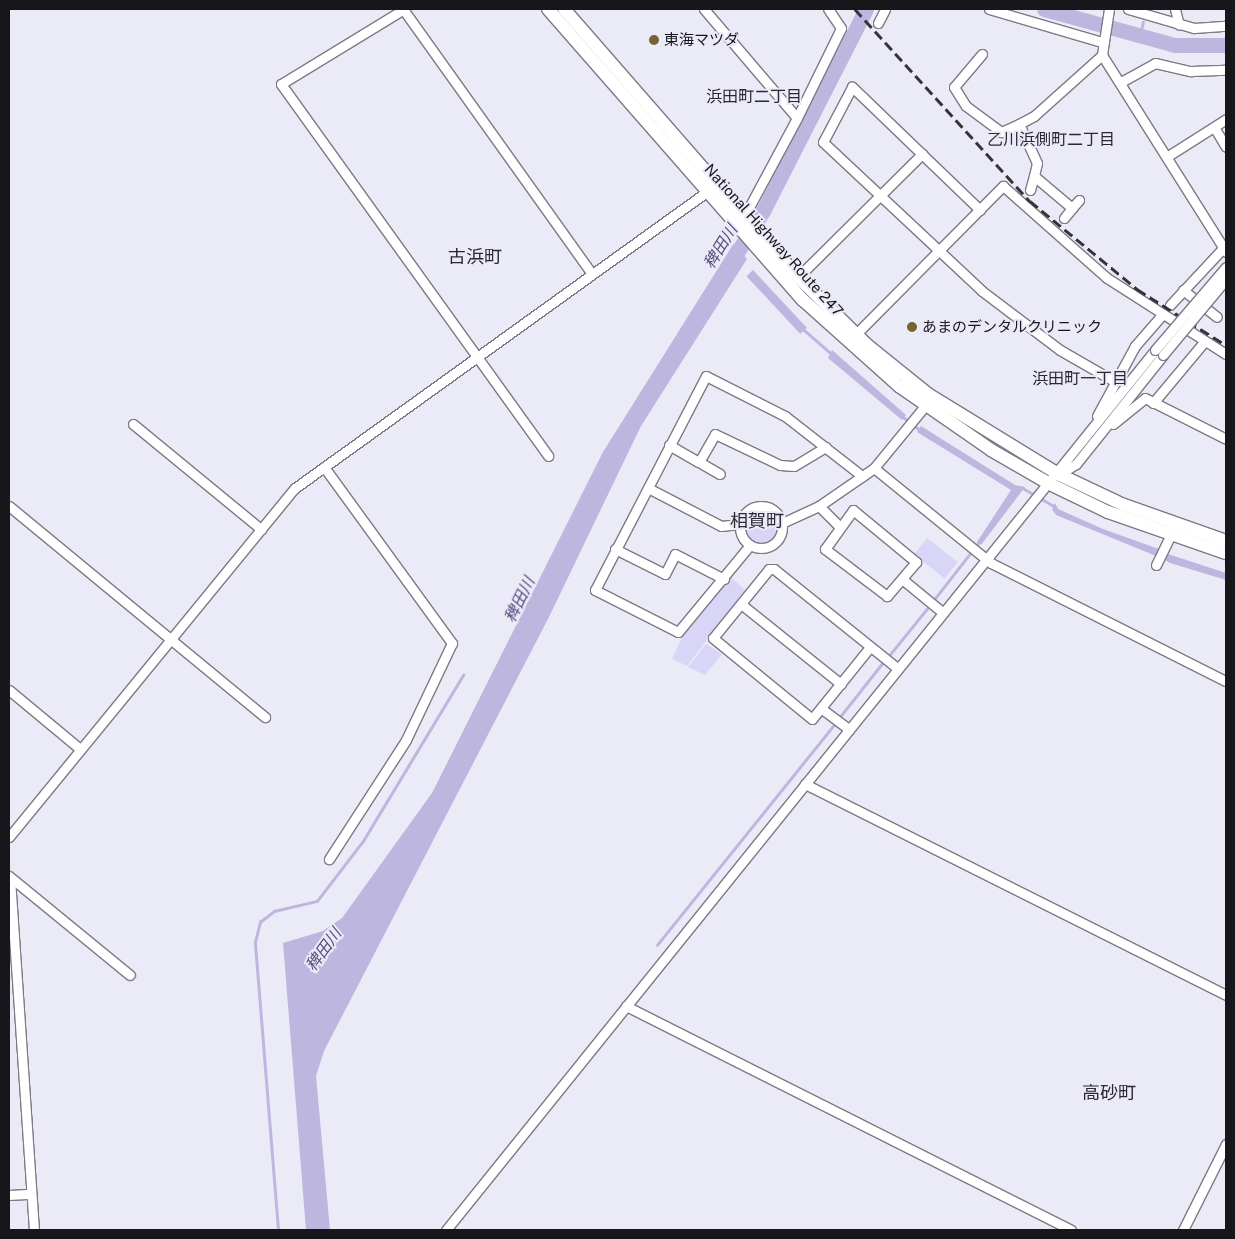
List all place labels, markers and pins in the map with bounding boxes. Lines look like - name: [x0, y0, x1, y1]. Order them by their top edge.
- place label: 東海マツダ: [664, 31, 739, 49]
- marker: 東海マツダ: [648, 34, 660, 46]
- place label: あまのデンタルクリニック: [922, 318, 1102, 336]
- marker: あまのデンタルクリニック: [906, 321, 918, 333]

